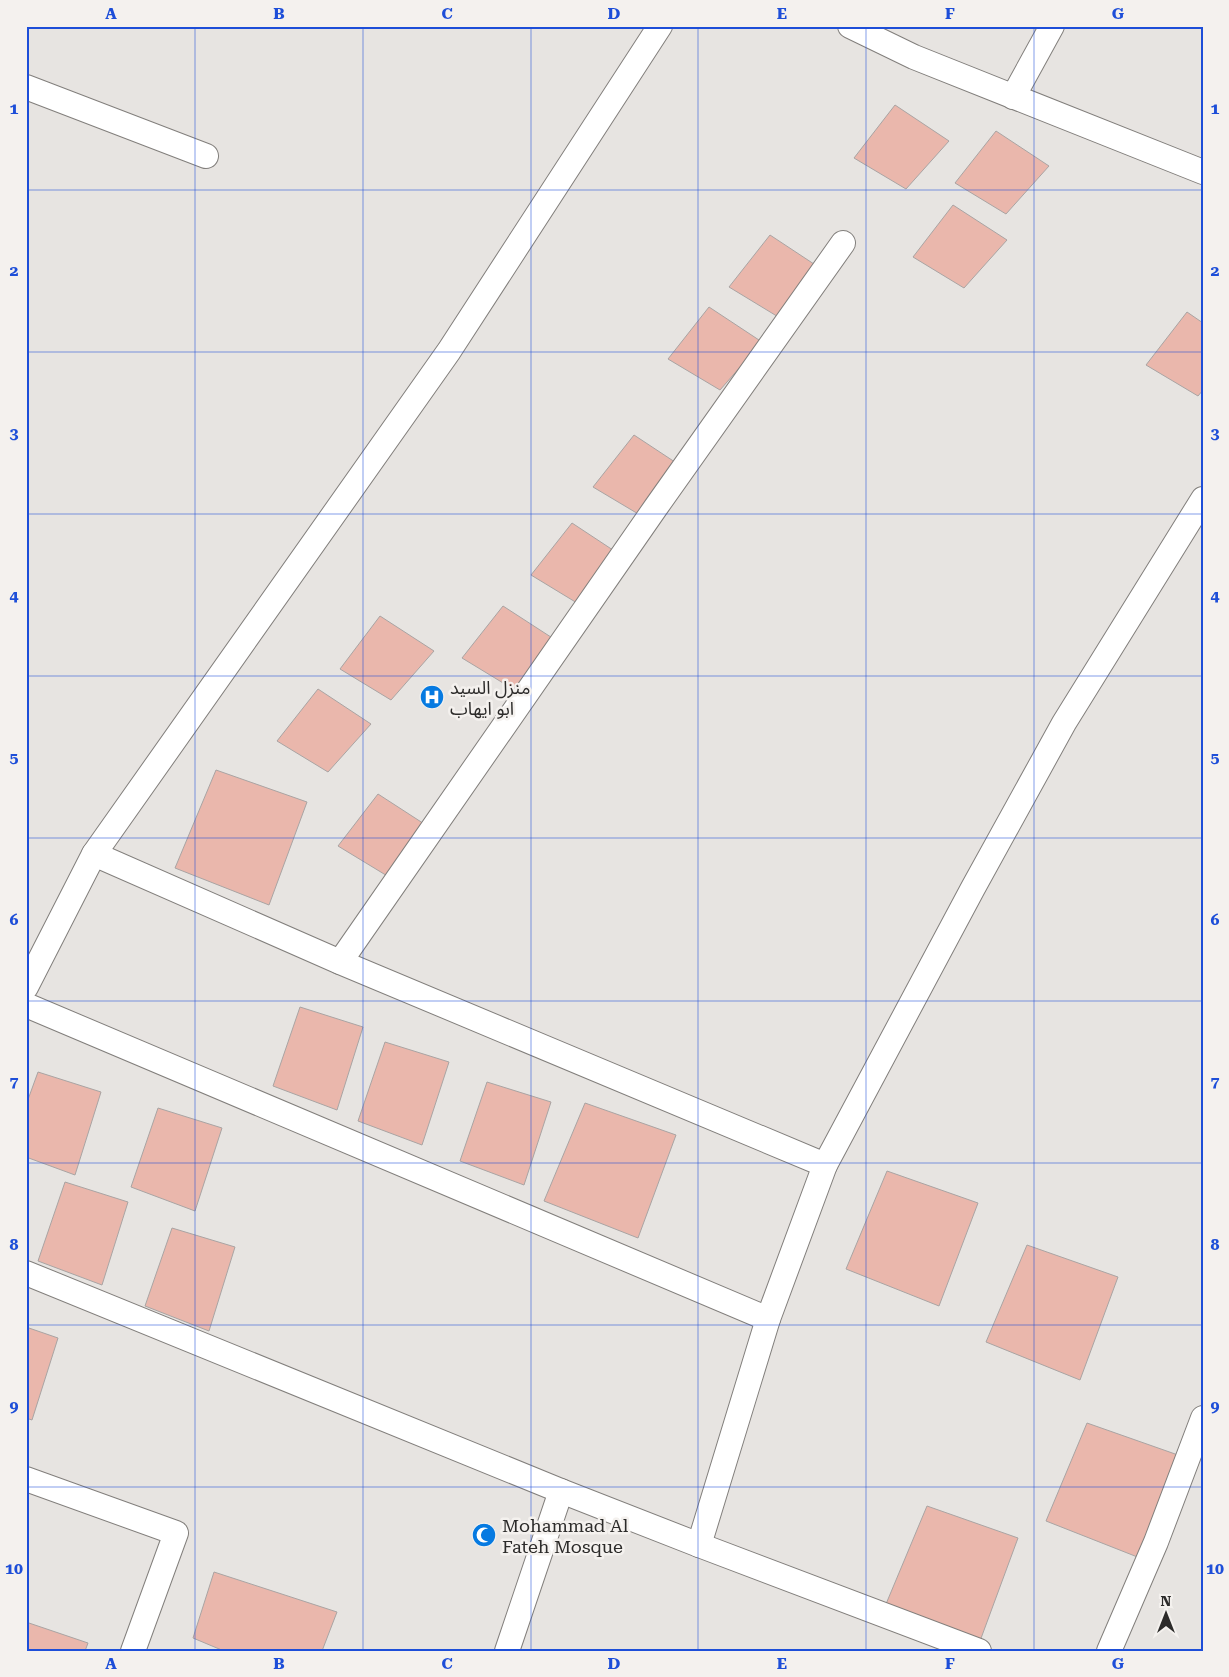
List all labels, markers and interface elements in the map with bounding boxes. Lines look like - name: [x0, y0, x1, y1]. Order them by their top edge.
- text: A: [105, 4, 117, 23]
- text: B: [273, 4, 285, 23]
- text: C: [441, 4, 453, 23]
- text: D: [608, 4, 621, 23]
- text: E: [777, 4, 787, 23]
- text: F: [945, 4, 955, 23]
- text: G: [1112, 4, 1125, 23]
- text: 1: [10, 99, 19, 118]
- text: 1: [1211, 99, 1220, 118]
- text: 2: [10, 261, 19, 280]
- text: 2: [1211, 261, 1220, 280]
- text: 3: [10, 424, 19, 443]
- text: 3: [1211, 424, 1220, 443]
- text: 4: [10, 586, 19, 605]
- text: 4: [1211, 586, 1220, 605]
- place label: منزل السيد ابو ايهاب: [450, 677, 530, 720]
- hospital icon: منزل السيد ابو ايهاب: [419, 684, 445, 710]
- text: 5: [10, 748, 19, 767]
- text: 5: [1211, 748, 1220, 767]
- text: 6: [10, 910, 19, 929]
- text: 6: [1211, 910, 1220, 929]
- text: 7: [10, 1072, 19, 1091]
- text: 7: [1211, 1072, 1220, 1091]
- text: 8: [10, 1235, 19, 1254]
- text: 8: [1211, 1235, 1220, 1254]
- text: 9: [10, 1397, 19, 1416]
- text: 9: [1211, 1397, 1220, 1416]
- place label: Mohammad Al Fateh Mosque: [502, 1515, 629, 1557]
- mosque icon: Mohammad Al Fateh Mosque: [471, 1522, 497, 1548]
- text: 10: [5, 1559, 23, 1578]
- text: 10: [1206, 1559, 1224, 1578]
- north arrow: [1142, 1590, 1192, 1640]
- text: N: [1161, 1593, 1172, 1609]
- text: A: [105, 1654, 117, 1673]
- text: B: [273, 1654, 285, 1673]
- text: C: [441, 1654, 453, 1673]
- text: D: [608, 1654, 621, 1673]
- text: E: [777, 1654, 787, 1673]
- text: F: [945, 1654, 955, 1673]
- text: G: [1112, 1654, 1125, 1673]

